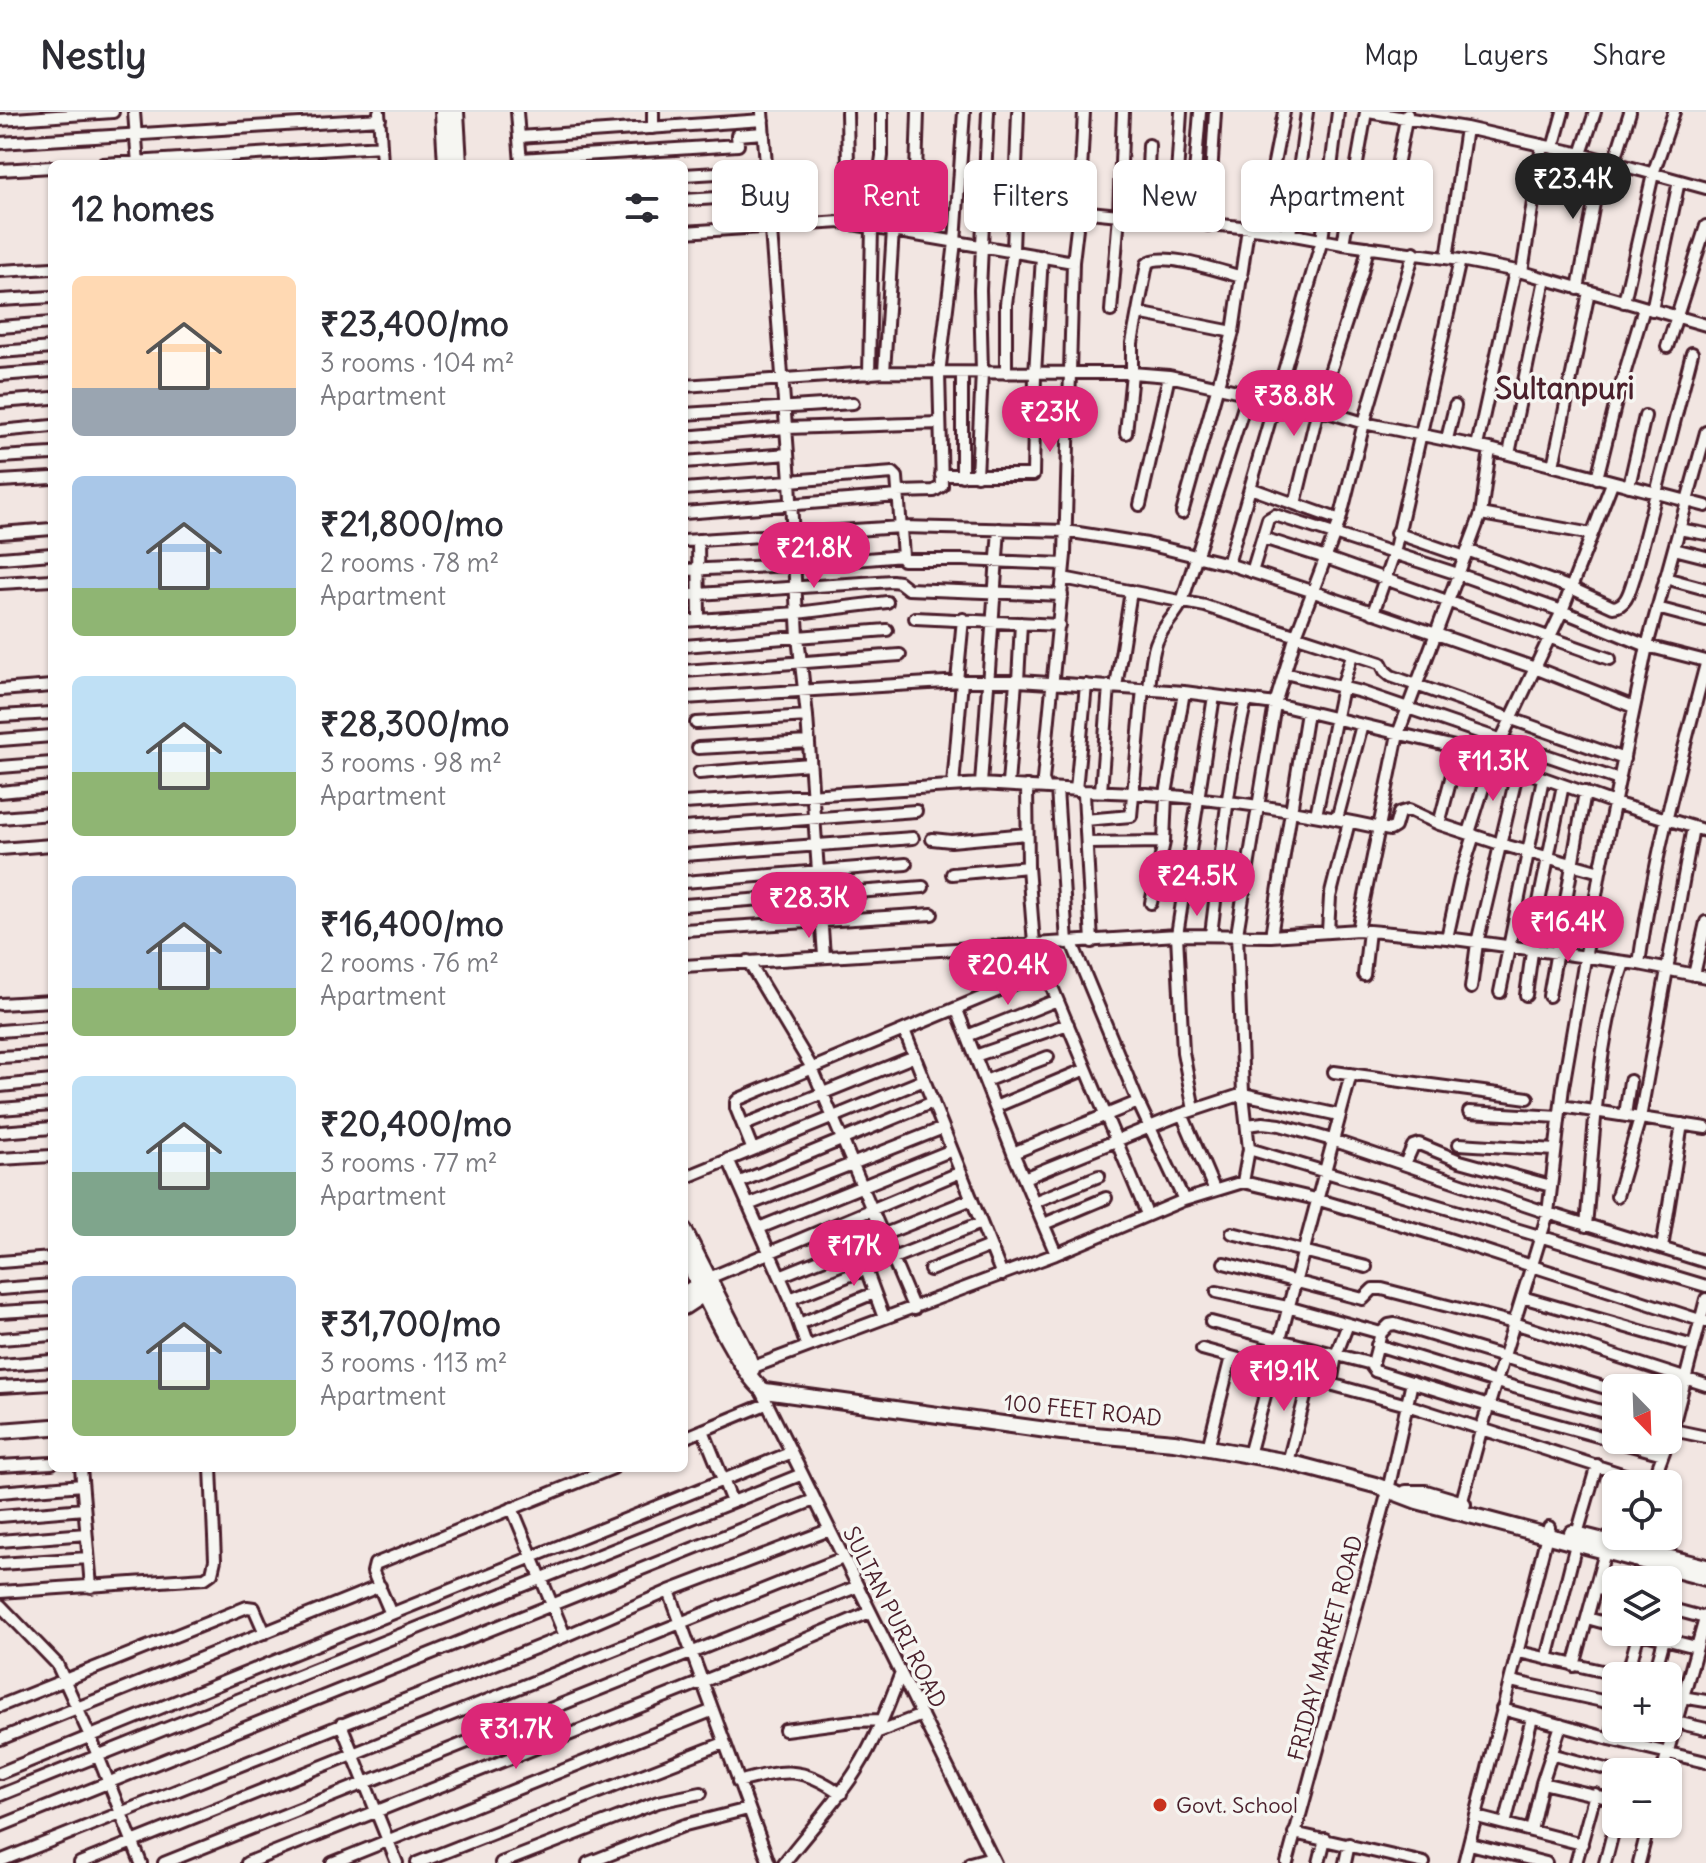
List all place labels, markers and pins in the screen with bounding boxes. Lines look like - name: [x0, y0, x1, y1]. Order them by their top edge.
- pin: ₹23.4K: [1508, 153, 1638, 221]
- pin: ₹38.8K: [1229, 370, 1359, 438]
- pin: ₹23K: [1003, 386, 1097, 454]
- pin: ₹21.8K: [749, 522, 879, 590]
- pin: ₹11.3K: [1428, 735, 1558, 803]
- pin: ₹24.5K: [1132, 850, 1262, 918]
- pin: ₹28.3K: [744, 872, 874, 940]
- pin: ₹16.4K: [1503, 896, 1633, 964]
- pin: ₹20.4K: [943, 939, 1073, 1007]
- pin: ₹17K: [807, 1220, 901, 1288]
- pin: ₹19.1K: [1219, 1345, 1349, 1413]
- pin: ₹31.7K: [451, 1703, 581, 1771]
- place label: Govt. School: [1176, 1791, 1298, 1819]
- marker: Govt. School: [1151, 1796, 1169, 1814]

